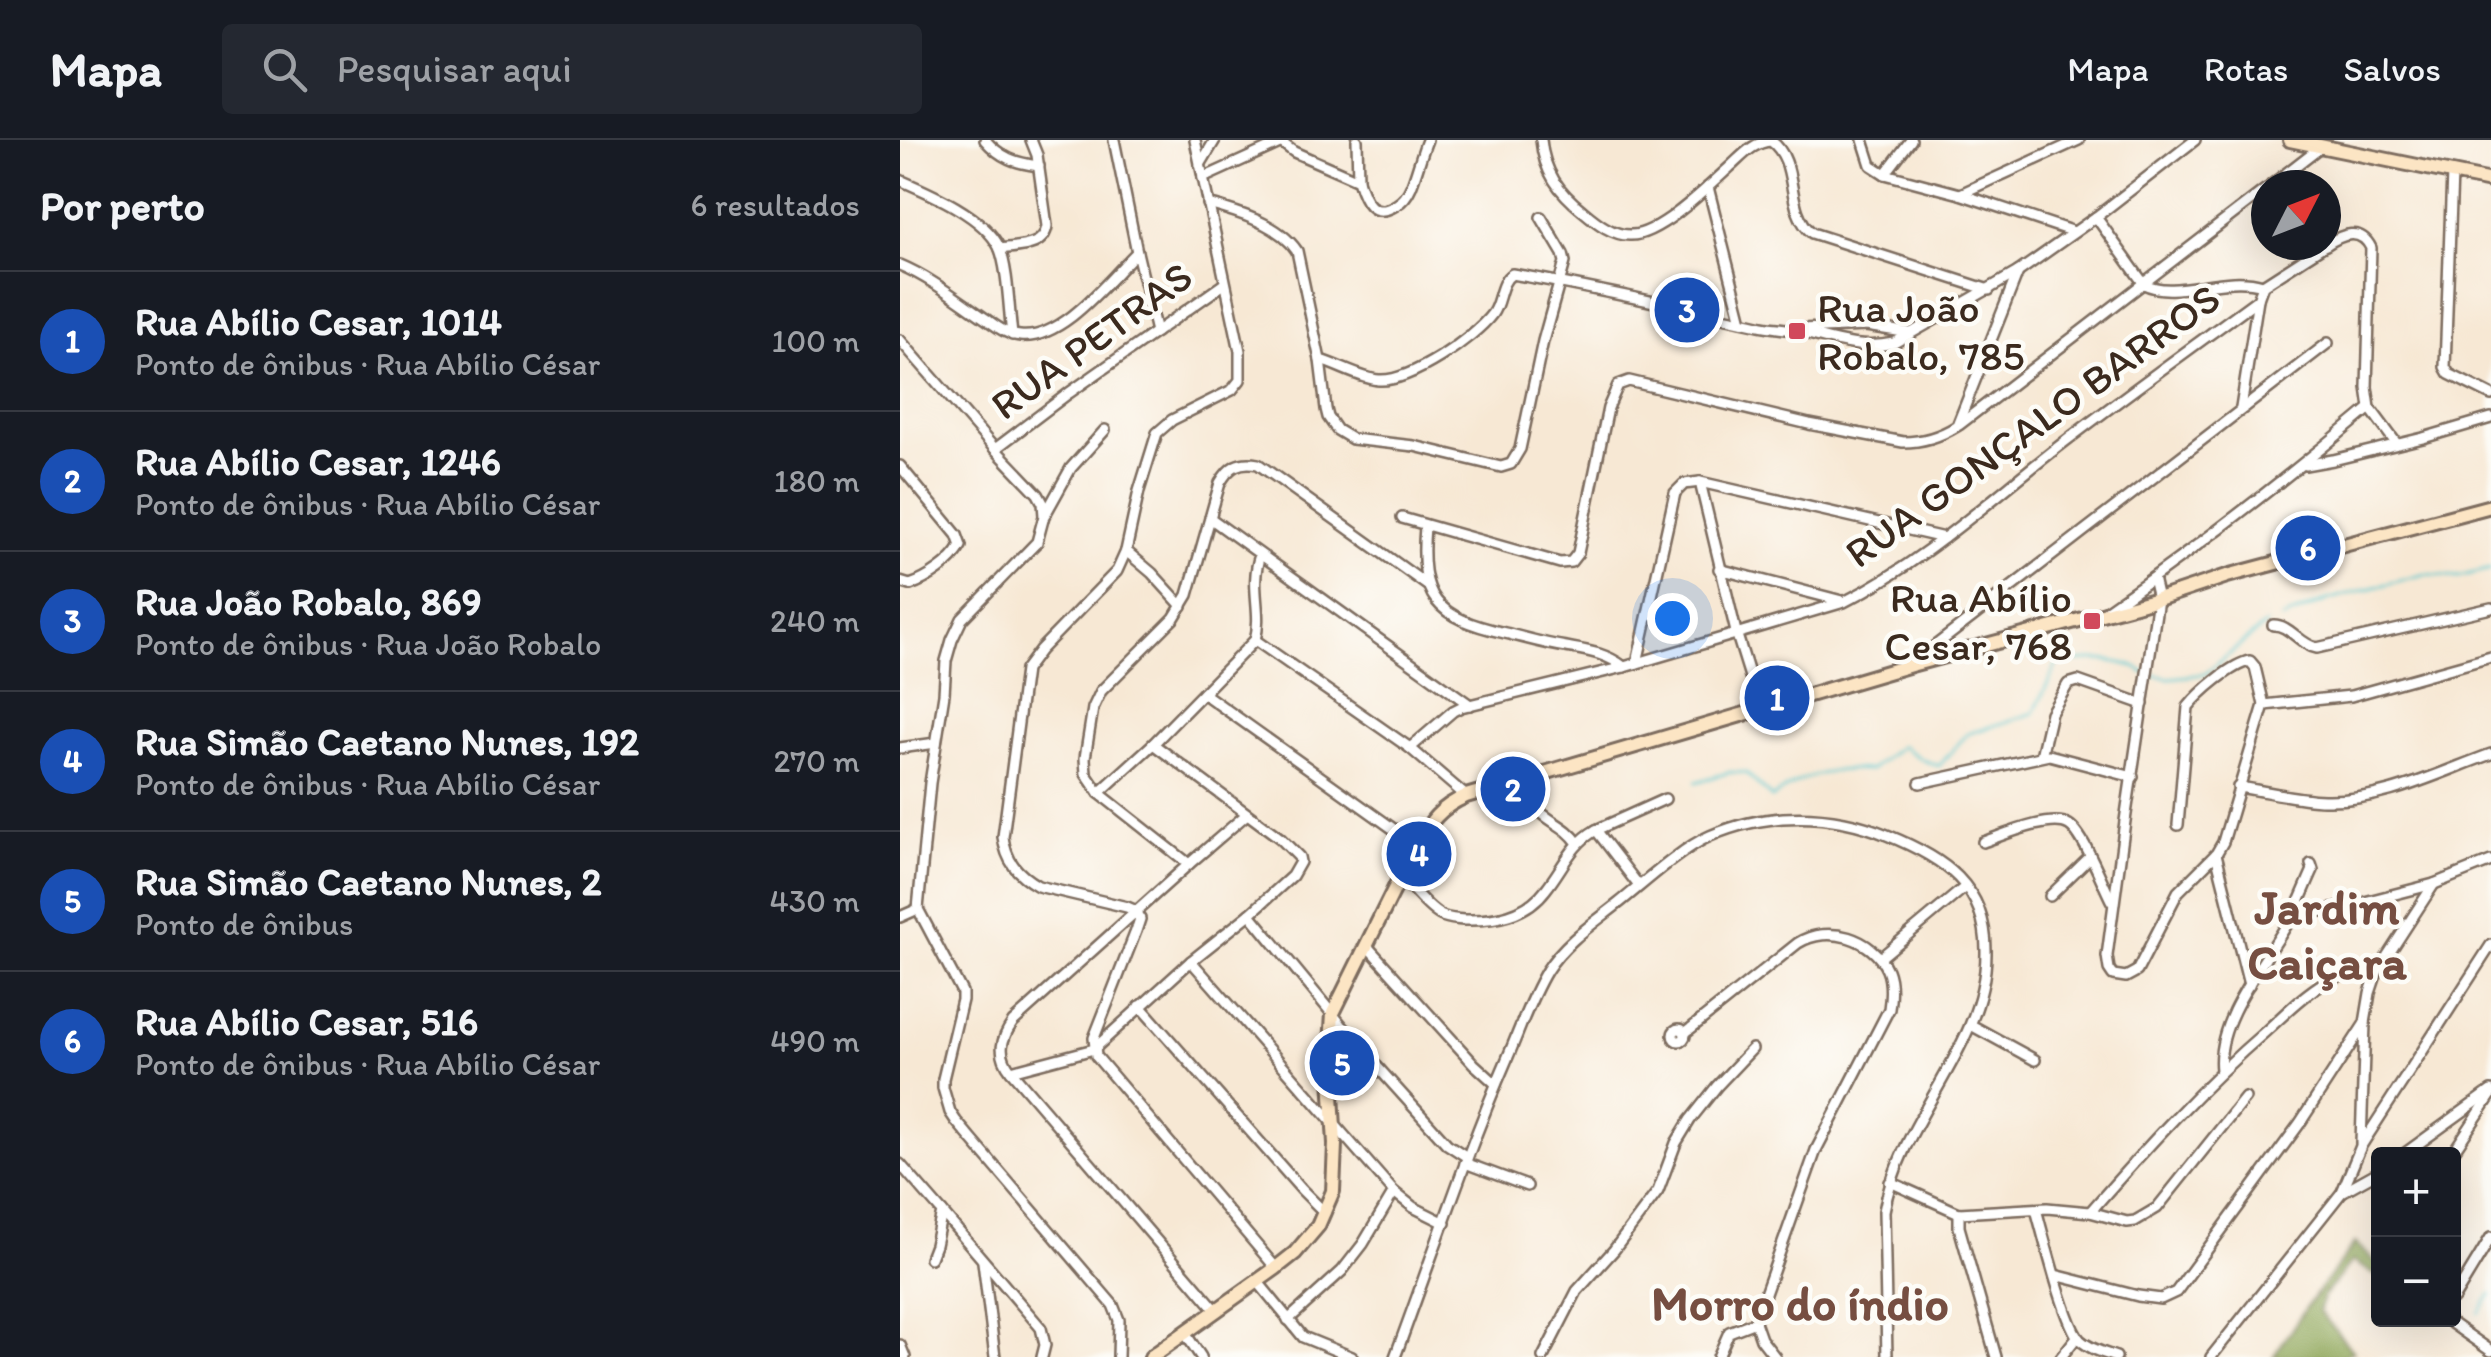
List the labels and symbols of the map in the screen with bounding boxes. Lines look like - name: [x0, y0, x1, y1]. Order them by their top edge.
- north arrow: [2251, 170, 2341, 260]
- street label: RUA PETRAS: [981, 250, 1202, 430]
- pin: 3: [1654, 272, 1720, 348]
- street label: RUA GONÇALO BARROS: [1835, 272, 2230, 579]
- place label: Rua João Robalo, 785: [1817, 282, 2025, 381]
- marker: Rua João Robalo, 785: [1786, 320, 1808, 342]
- pin: 6: [2276, 510, 2340, 586]
- place label: Rua Abílio Cesar, 768: [1884, 572, 2072, 671]
- your location: [1647, 593, 1698, 644]
- marker: Rua Abílio Cesar, 768: [2081, 610, 2103, 632]
- pin: 1: [1744, 660, 1810, 736]
- pin: 2: [1480, 752, 1546, 826]
- pin: 4: [1386, 816, 1452, 892]
- district label: Jardim Caiçara: [2247, 878, 2408, 991]
- pin: 5: [1310, 1026, 1374, 1100]
- district label: Morro do índio: [1651, 1274, 1949, 1332]

